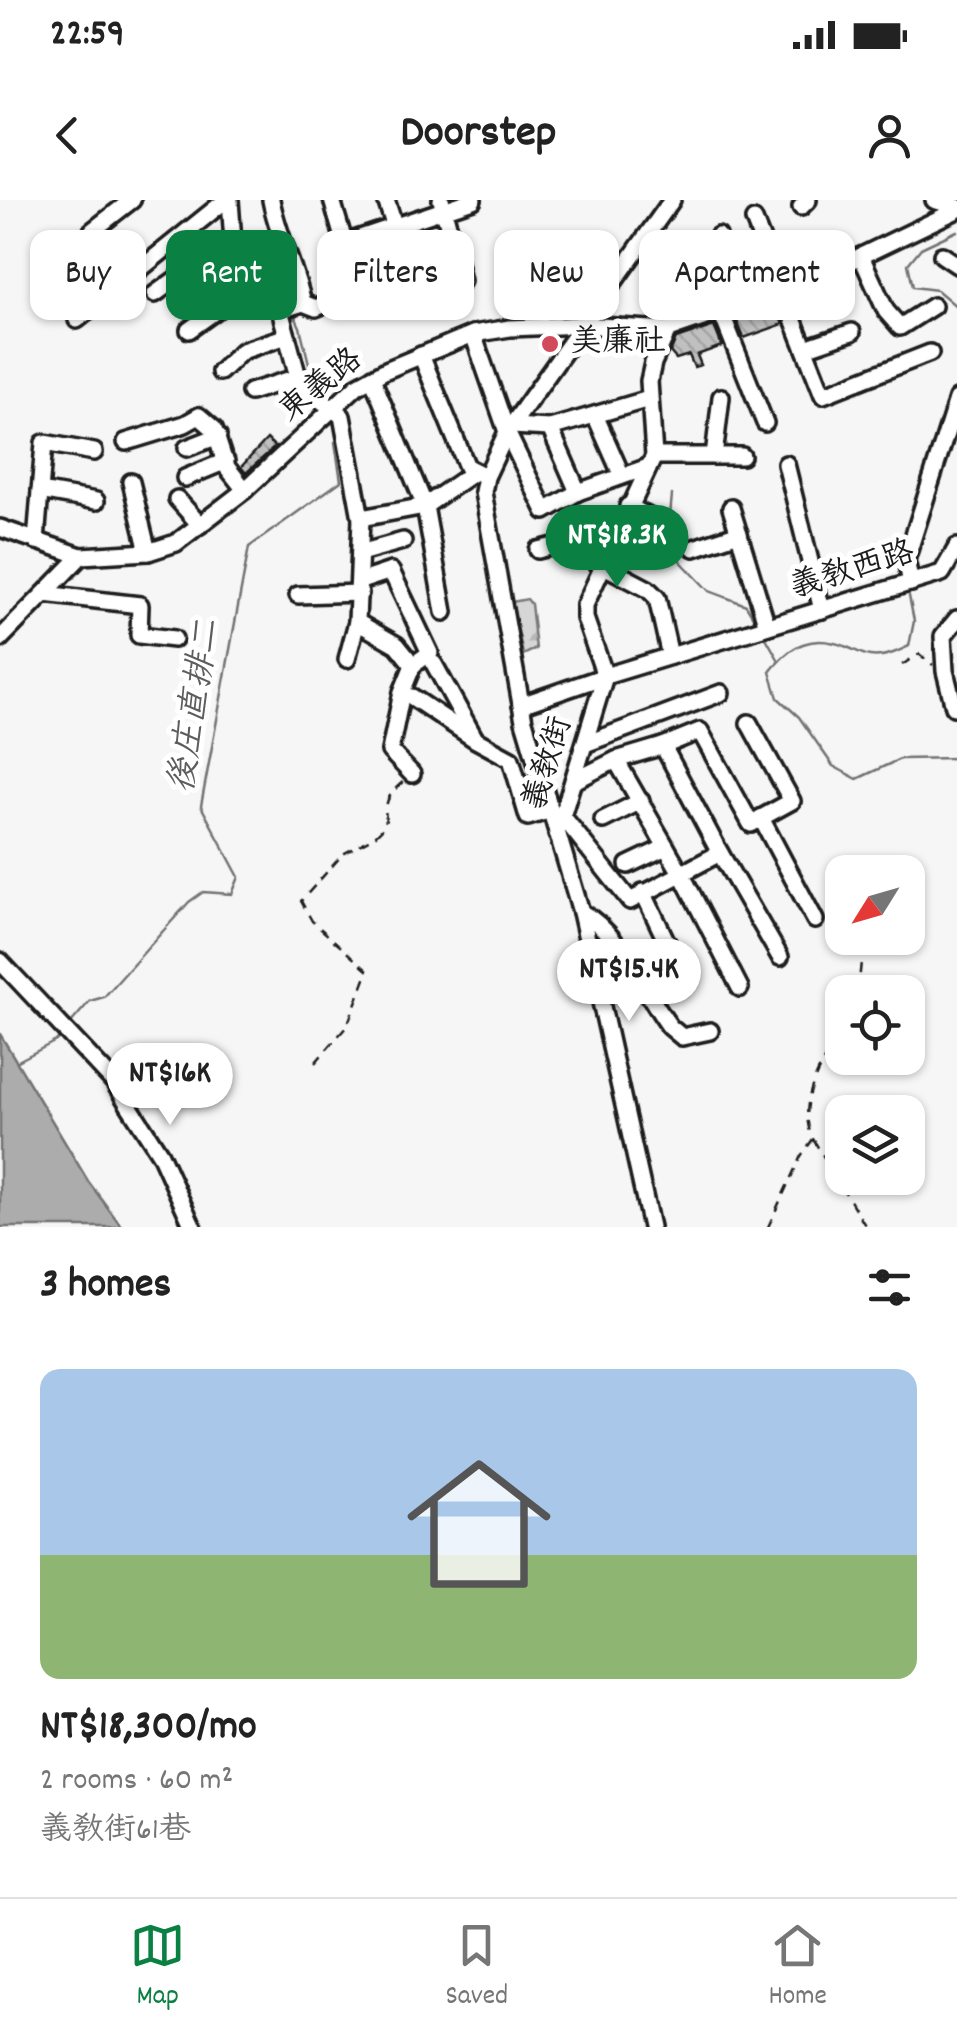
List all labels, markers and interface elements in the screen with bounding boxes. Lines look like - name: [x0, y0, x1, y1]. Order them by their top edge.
- text: 22:59: [50, 8, 125, 63]
- text: Doorstep: [400, 103, 557, 167]
- icon: back: [40, 108, 95, 163]
- icon: person: [862, 108, 917, 163]
- chip: Buy: [30, 230, 146, 320]
- chip: Rent: [166, 230, 297, 320]
- chip: Filters: [317, 230, 474, 320]
- chip: New: [494, 230, 619, 320]
- chip: Apartment: [639, 230, 855, 320]
- place label: 美廉社: [570, 321, 666, 367]
- marker: 美廉社: [539, 333, 561, 355]
- street label: 東義路: [270, 339, 374, 435]
- pin: NT$18.3K: [514, 505, 720, 590]
- text: NT$18.3K: [568, 514, 666, 560]
- street label: 義教西路: [785, 531, 921, 613]
- water label: 後庄直排二: [159, 616, 235, 796]
- street label: 義教街: [514, 711, 586, 817]
- north arrow: [825, 855, 925, 955]
- map controls: [825, 855, 925, 1195]
- pin: NT$15.4K: [526, 939, 732, 1024]
- text: NT$15.4K: [579, 948, 679, 994]
- button: locate: [825, 975, 925, 1075]
- pin: NT$16K: [89, 1043, 251, 1128]
- text: NT$16K: [129, 1052, 211, 1098]
- button: layers: [825, 1095, 925, 1195]
- text: 3 homes: [40, 1257, 171, 1317]
- icon: filters: [862, 1260, 917, 1315]
- icon: home: [389, 1434, 569, 1614]
- text: NT$18,300/mo: [40, 1699, 257, 1759]
- text: 2 rooms · 60 m²: [40, 1759, 233, 1805]
- text: 義教街61巷: [40, 1809, 191, 1855]
- tab: Map: [130, 1918, 185, 2018]
- tab: Saved: [446, 1918, 508, 2018]
- tab: Home: [768, 1918, 827, 2018]

